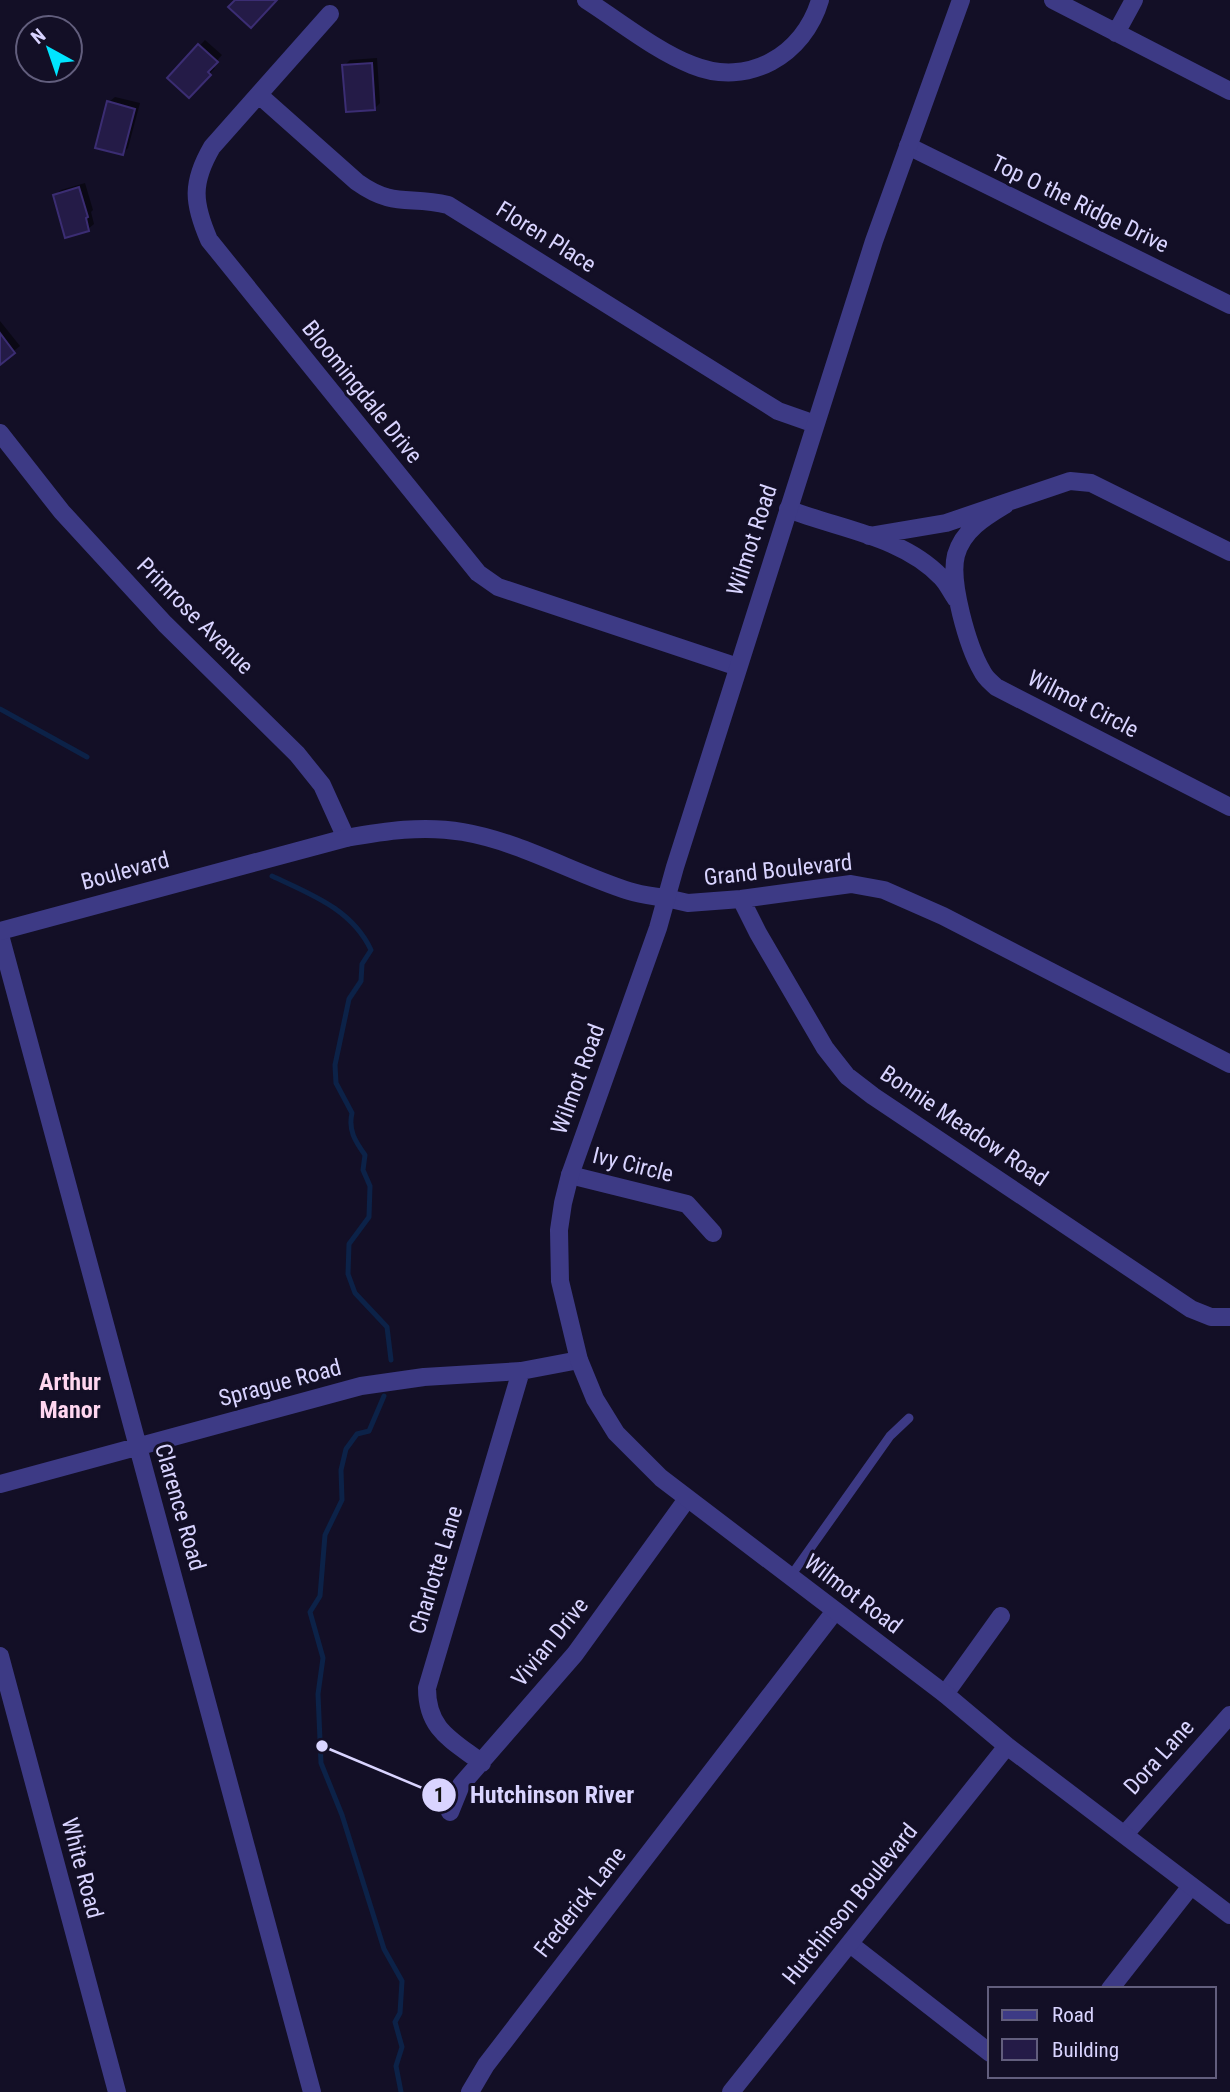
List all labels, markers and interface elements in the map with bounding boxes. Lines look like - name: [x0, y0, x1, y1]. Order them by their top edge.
- north arrow: [14, 14, 84, 84]
- text: N: [27, 24, 50, 49]
- street label: Top O the Ridge Drive: [987, 149, 1173, 259]
- street label: Floren Place: [491, 196, 601, 278]
- street label: Bloomingdale Drive: [296, 315, 428, 469]
- street label: Wilmot Road: [721, 481, 783, 599]
- street label: Primrose Avenue: [131, 552, 259, 680]
- street label: Wilmot Circle: [1023, 665, 1143, 743]
- street label: Boulevard: [78, 846, 172, 896]
- street label: Grand Boulevard: [702, 849, 854, 891]
- street label: Wilmot Road: [546, 1020, 610, 1138]
- street label: Bonnie Meadow Road: [875, 1060, 1053, 1192]
- street label: Ivy Circle: [590, 1142, 676, 1188]
- street label: Sprague Road: [216, 1354, 344, 1412]
- district label: Arthur Manor: [39, 1368, 101, 1424]
- street label: Clarence Road: [149, 1440, 211, 1574]
- street label: Charlotte Lane: [404, 1503, 468, 1637]
- street label: Wilmot Road: [799, 1549, 907, 1639]
- street label: Vivian Drive: [506, 1592, 594, 1692]
- street label: Dora Lane: [1118, 1714, 1200, 1800]
- callout: Hutchinson River: [421, 1773, 648, 1818]
- text: Hutchinson River: [470, 1781, 634, 1809]
- text: 1: [434, 1783, 444, 1807]
- street label: White Road: [56, 1815, 108, 1921]
- street label: Hutchinson Boulevard: [777, 1818, 923, 1990]
- street label: Frederick Lane: [528, 1841, 632, 1963]
- legend: [988, 1987, 1216, 2078]
- text: Road: [1052, 2003, 1094, 2027]
- text: Building: [1052, 2038, 1119, 2062]

